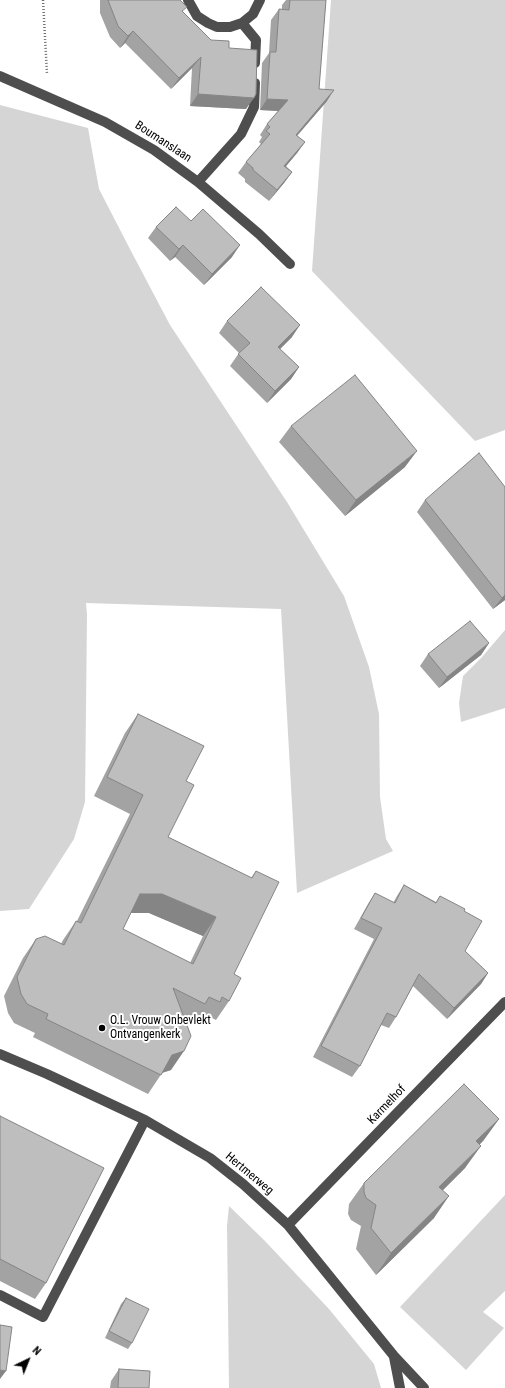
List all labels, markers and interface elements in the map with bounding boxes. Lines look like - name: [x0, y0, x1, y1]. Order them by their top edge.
- street label: Boumanslaan: [132, 118, 194, 166]
- place label: O.L. Vrouw Onbevlekt Ontvangenkerk: [110, 1014, 211, 1042]
- marker: O.L. Vrouw Onbevlekt Ontvangenkerk: [97, 1023, 107, 1033]
- street label: Karmelhof: [365, 1082, 409, 1128]
- street label: Hertmerweg: [222, 1150, 276, 1198]
- north arrow: [8, 1340, 48, 1380]
- text: N: [30, 1344, 43, 1358]

